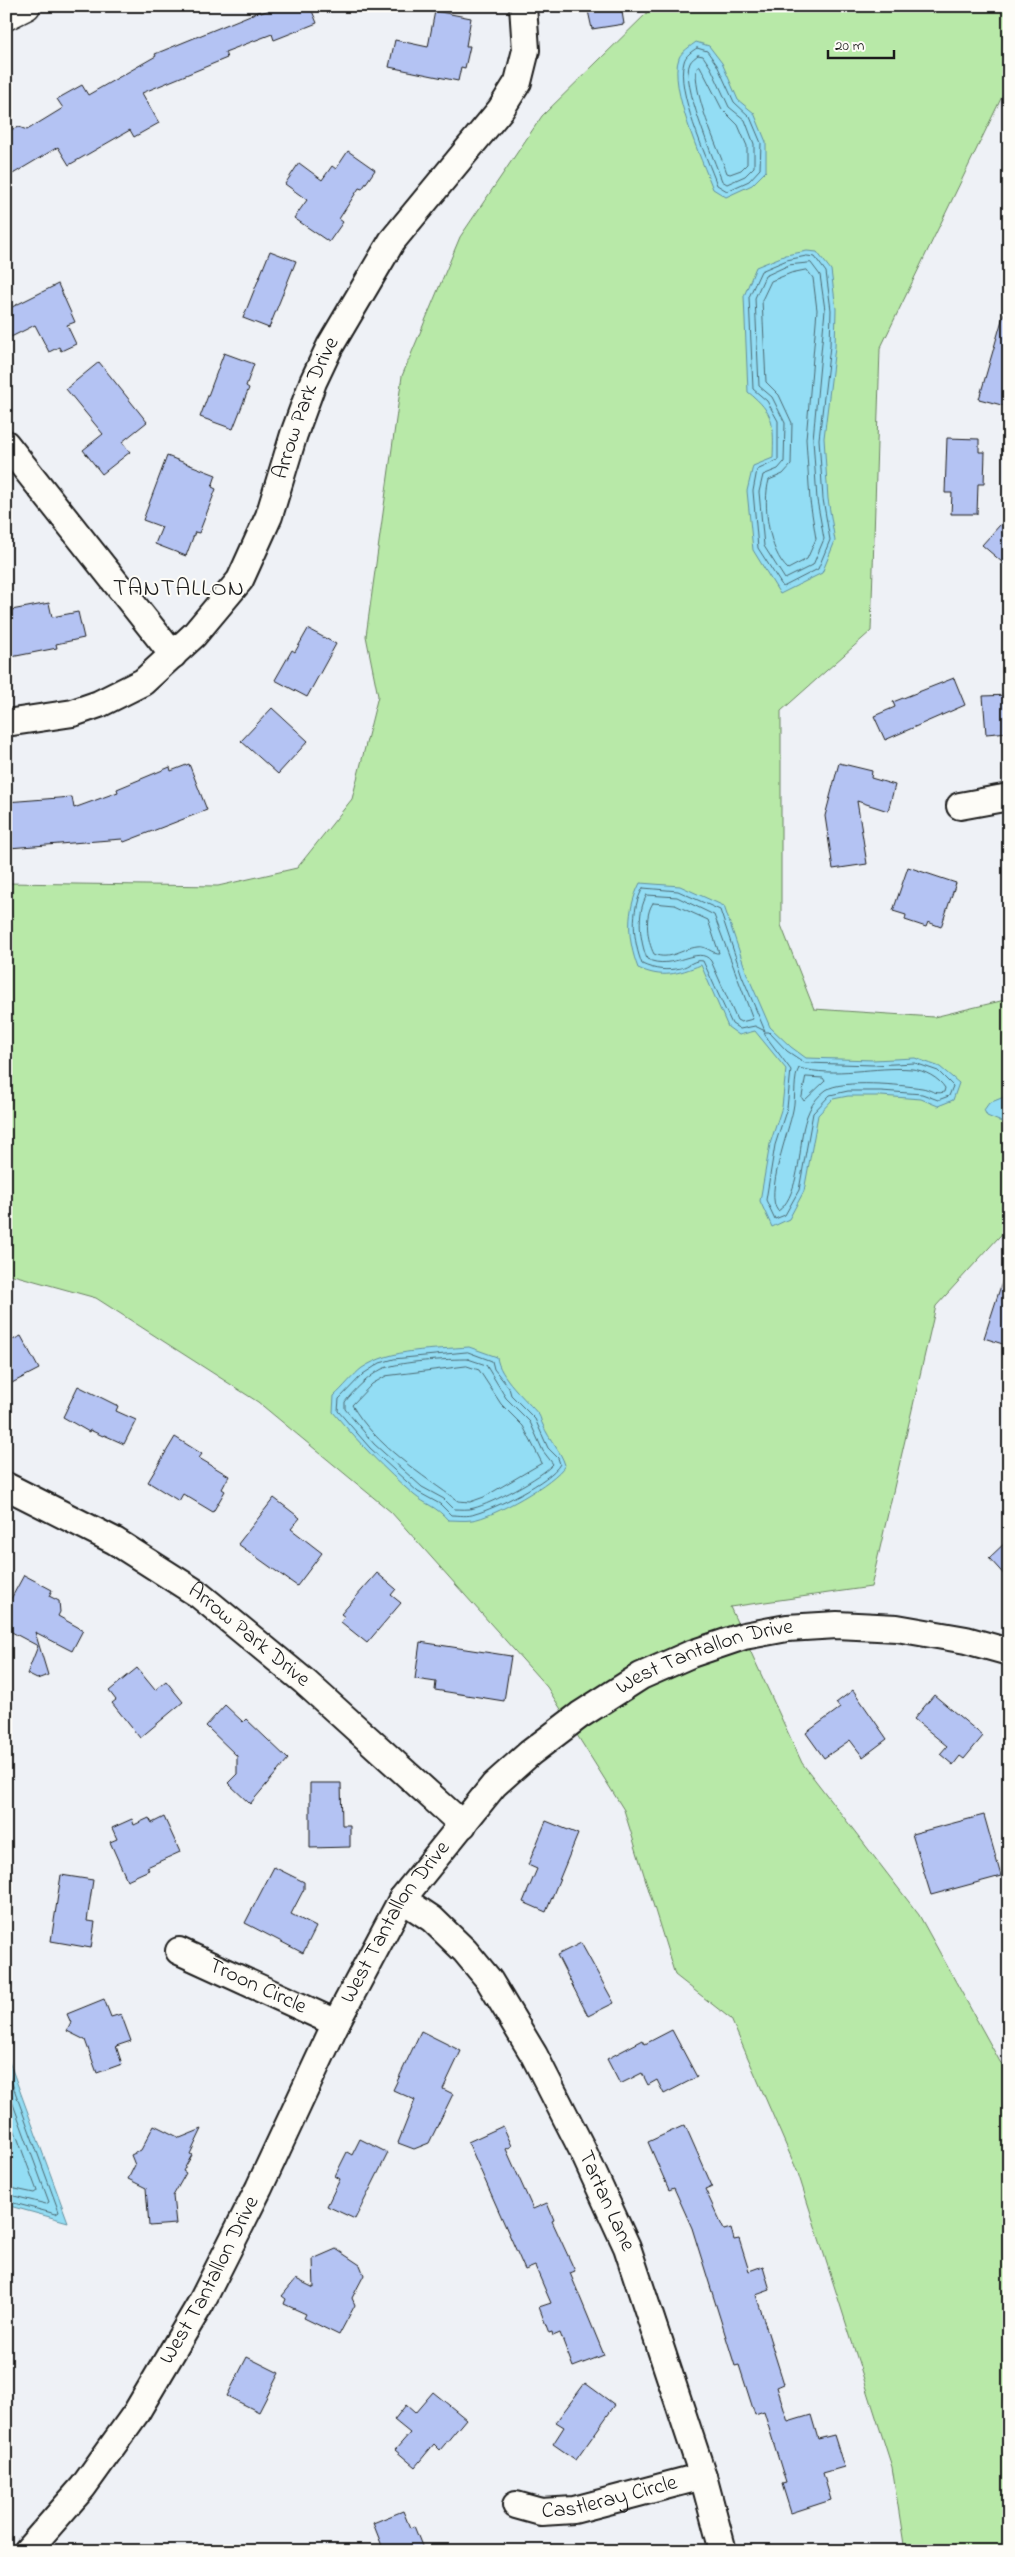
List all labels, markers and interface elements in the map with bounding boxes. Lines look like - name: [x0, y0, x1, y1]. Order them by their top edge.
- scale bar: [828, 28, 894, 60]
- text: 20 m: [835, 35, 865, 57]
- street label: Arrow Park Drive: [265, 331, 348, 483]
- district label: TANTALLON: [113, 572, 245, 607]
- street label: Arrow Park Drive: [181, 1575, 317, 1696]
- street label: West Tantallon Drive: [610, 1612, 794, 1704]
- street label: West Tantallon Drive: [333, 1834, 459, 2009]
- street label: Troon Circle: [203, 1950, 312, 2023]
- street label: Tartan Lane: [569, 2145, 643, 2257]
- street label: West Tantallon Drive: [152, 2191, 268, 2371]
- street label: Castleray Circle: [541, 2467, 681, 2528]

